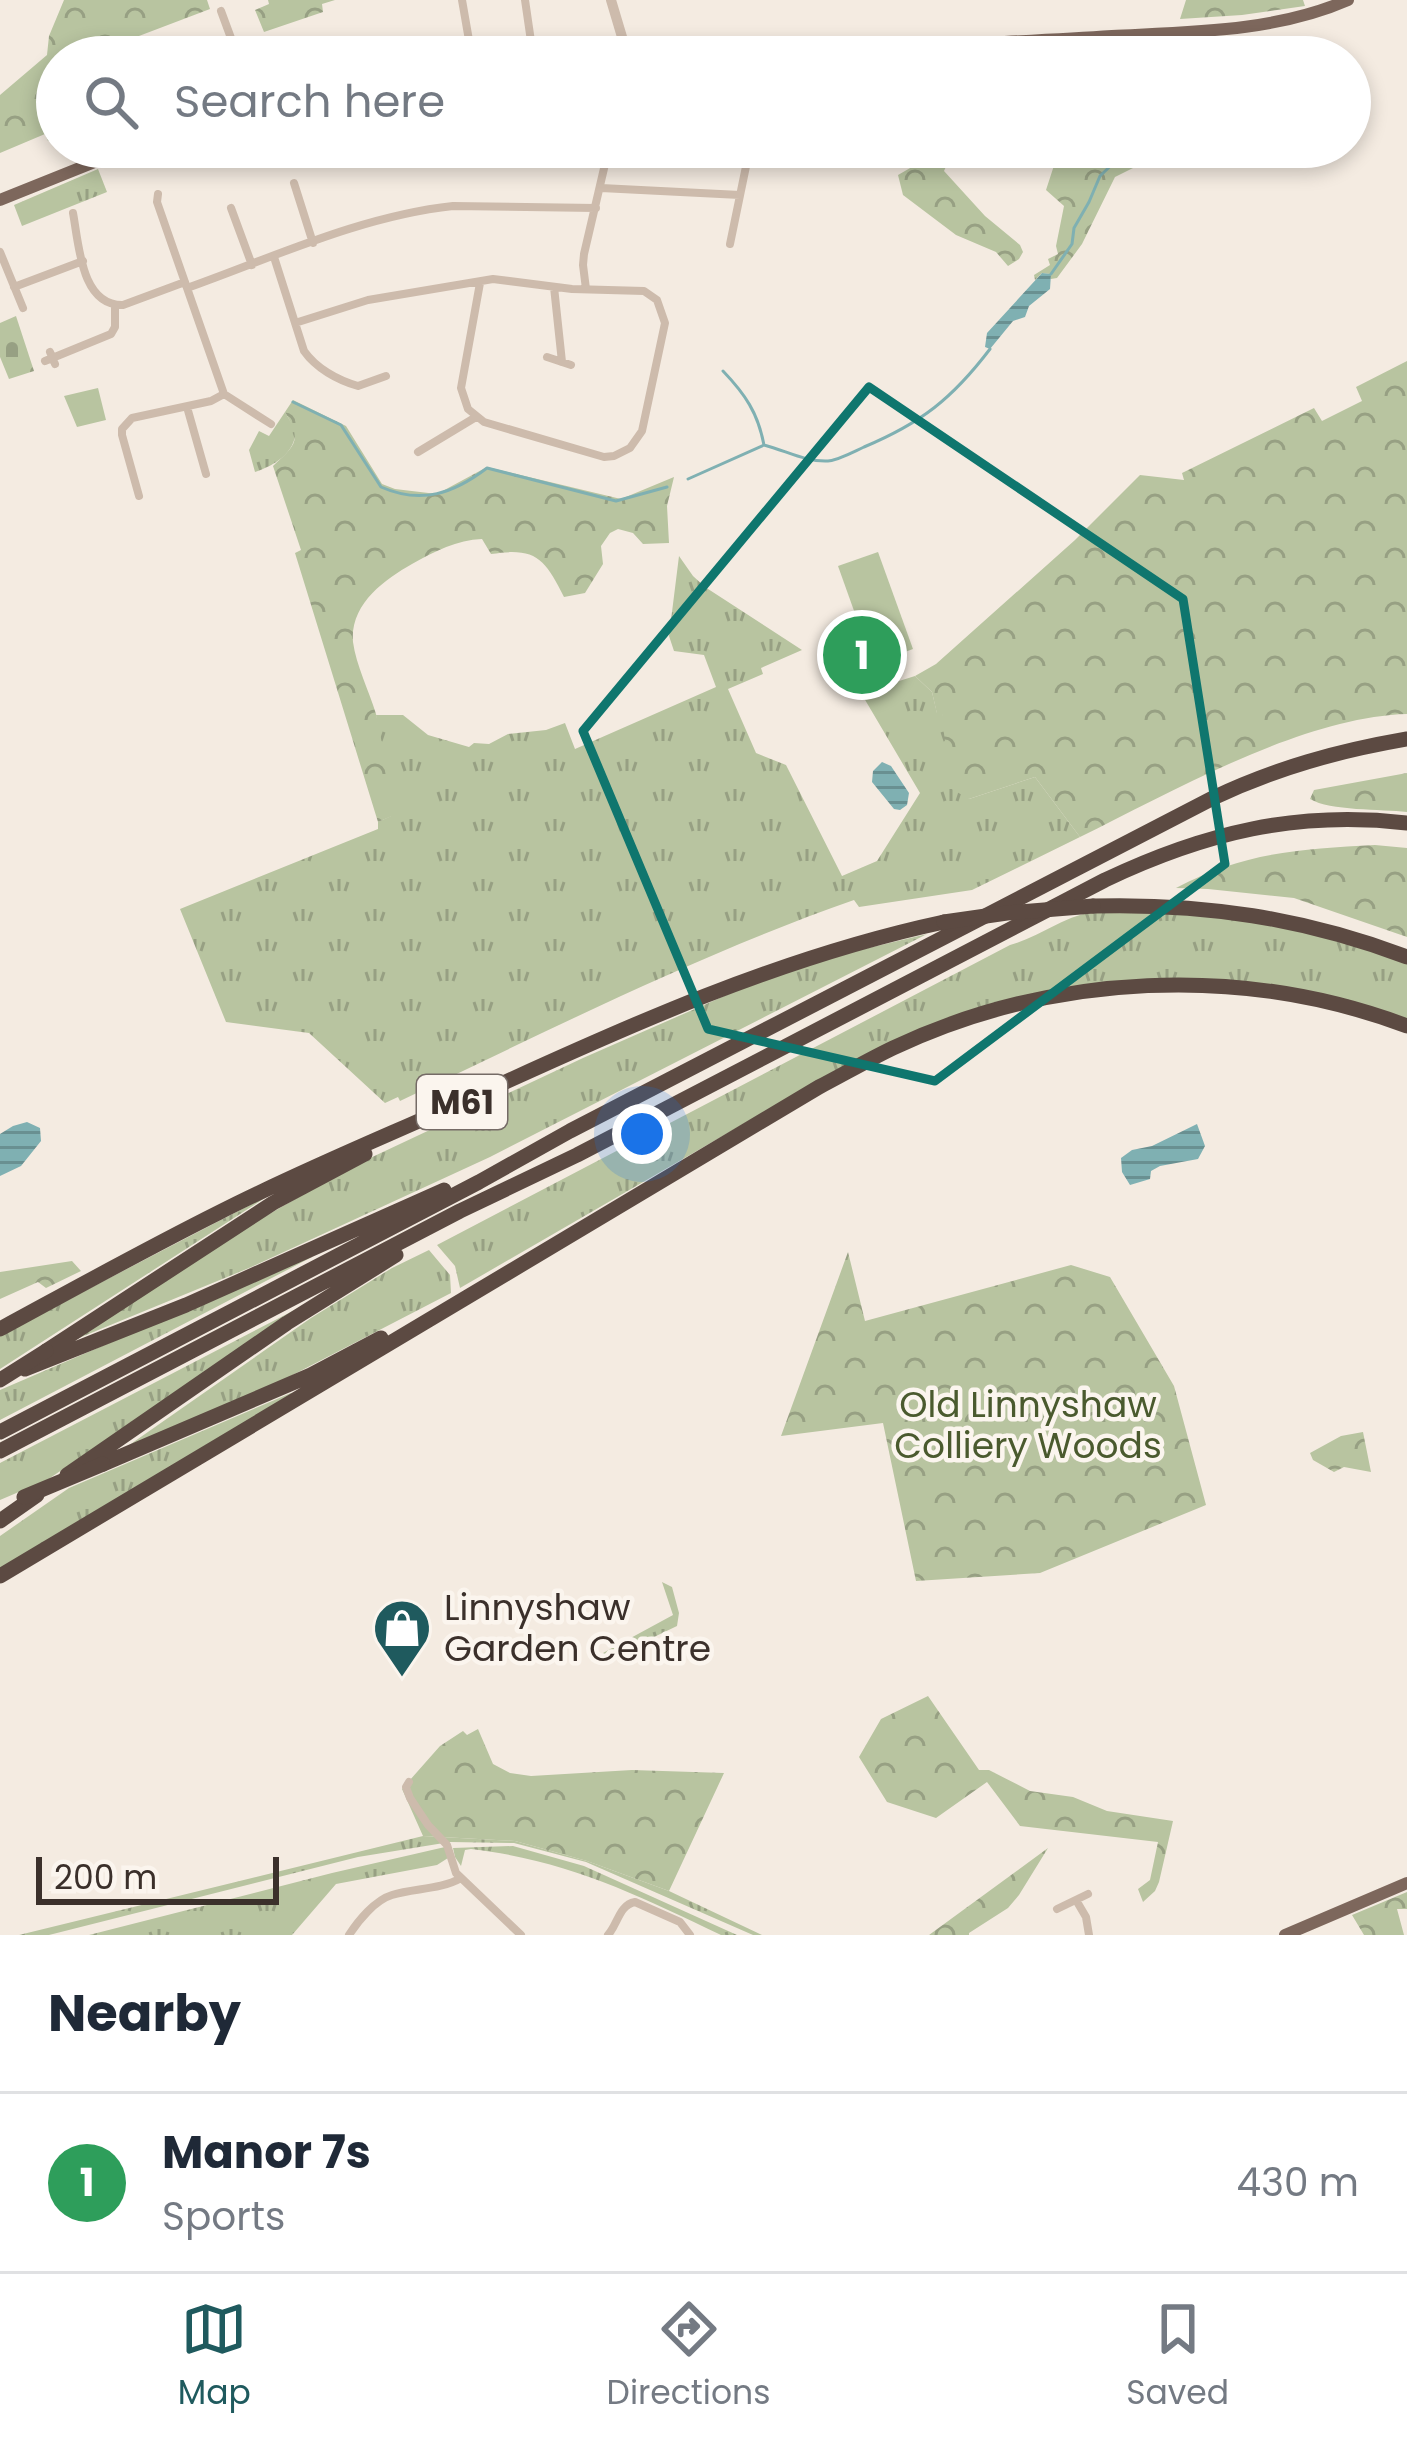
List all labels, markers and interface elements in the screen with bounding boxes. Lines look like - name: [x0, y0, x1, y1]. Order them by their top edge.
- search box: [36, 36, 1371, 168]
- icon: search: [78, 69, 144, 135]
- text: Search here: [174, 70, 445, 133]
- pin: 1: [823, 610, 901, 700]
- road number: M61: [417, 1075, 507, 1129]
- your location: [612, 1104, 672, 1164]
- park label: Old Linnyshaw Colliery Woods: [894, 1379, 1162, 1471]
- place label: Linnyshaw Garden Centre: [444, 1582, 711, 1674]
- shop icon: Linnyshaw Garden Centre: [371, 1597, 433, 1679]
- scale bar: [36, 1851, 279, 1904]
- text: 200 m: [54, 1854, 157, 1901]
- text: Nearby: [48, 1977, 241, 2049]
- text: Manor 7s: [162, 2121, 371, 2184]
- text: 1: [80, 2155, 94, 2210]
- text: 430 m: [1236, 2155, 1359, 2210]
- text: Sports: [162, 2189, 285, 2244]
- tab: Map: [178, 2296, 251, 2418]
- tab: Directions: [607, 2296, 770, 2418]
- tab: Saved: [1126, 2296, 1229, 2418]

